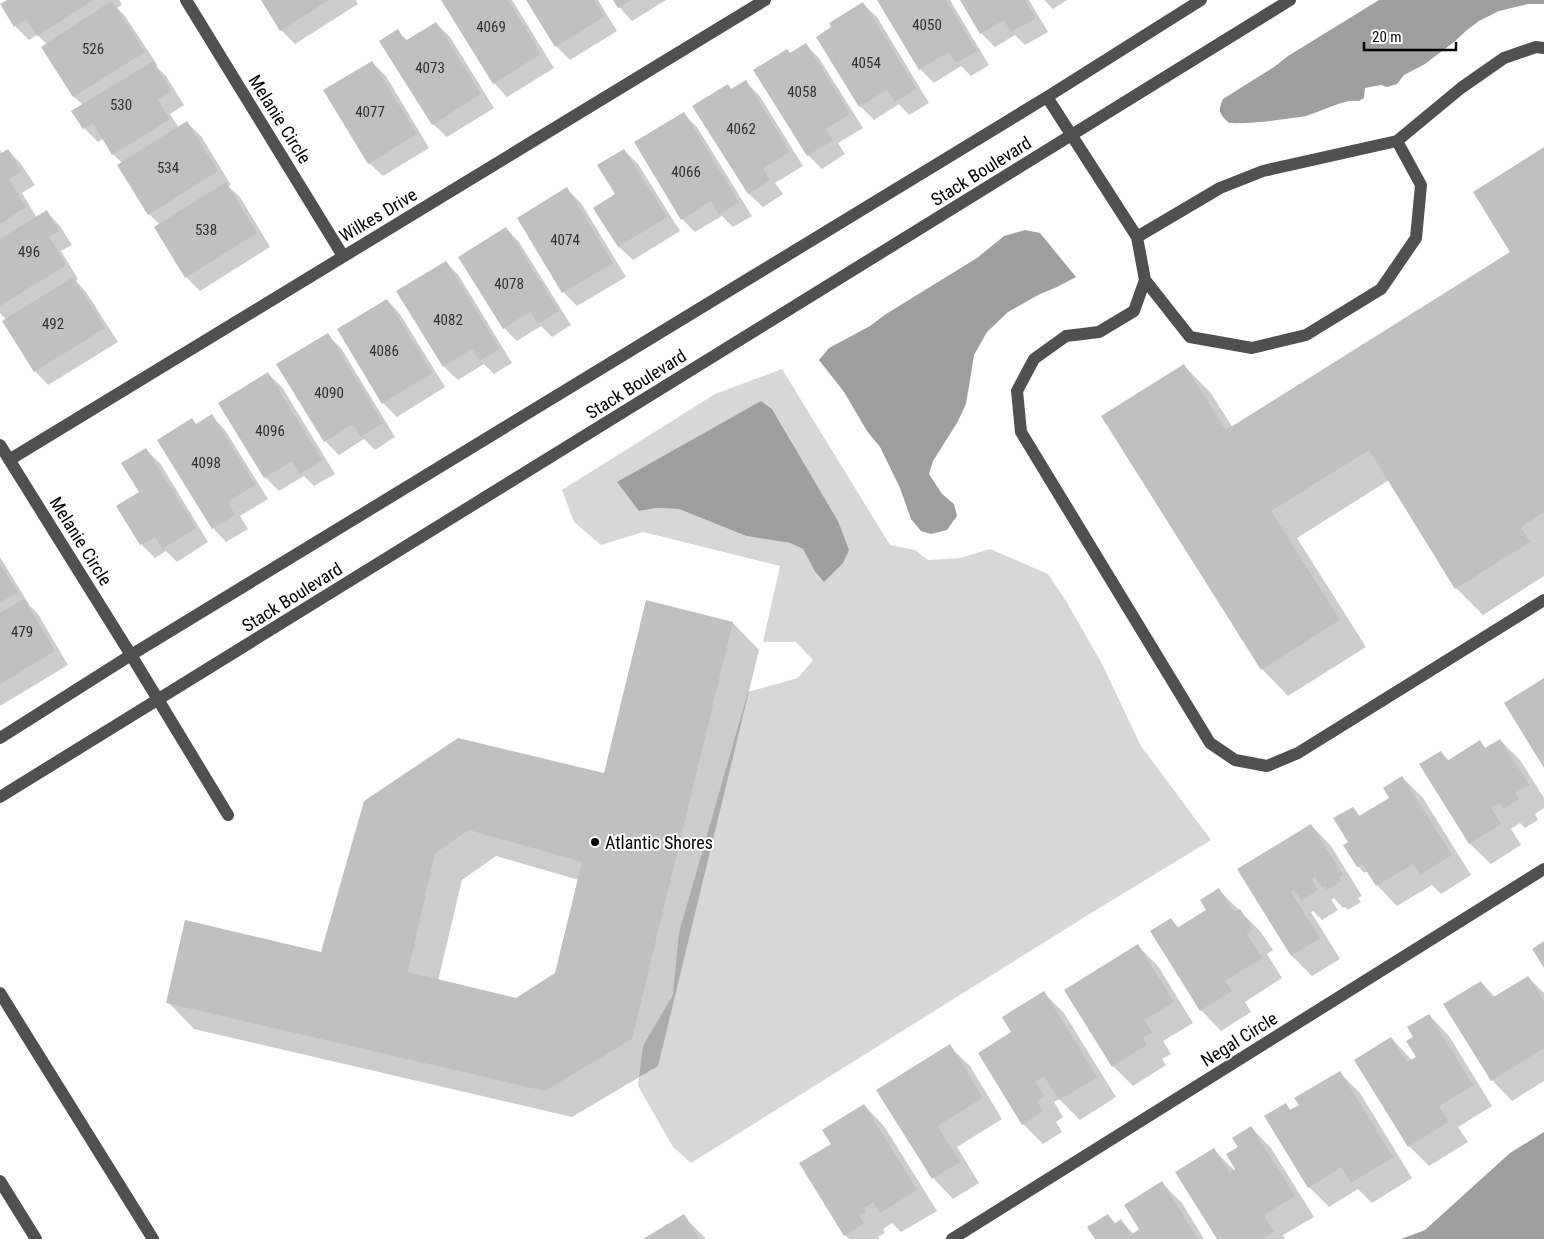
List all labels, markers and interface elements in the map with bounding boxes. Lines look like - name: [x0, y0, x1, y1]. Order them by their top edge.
- house number: 4050: [912, 16, 942, 34]
- house number: 4069: [476, 18, 506, 36]
- scale bar: [1364, 20, 1456, 52]
- text: 20 m: [1372, 28, 1402, 46]
- house number: 526: [82, 40, 104, 58]
- house number: 4054: [851, 54, 881, 72]
- house number: 4073: [415, 59, 445, 77]
- street label: Melanie Circle: [244, 71, 316, 167]
- house number: 4058: [787, 83, 817, 101]
- house number: 530: [110, 96, 132, 114]
- house number: 4077: [355, 103, 385, 121]
- house number: 4062: [726, 120, 756, 138]
- street label: Stack Boulevard: [927, 132, 1035, 210]
- house number: 534: [157, 159, 179, 177]
- house number: 4066: [671, 163, 701, 181]
- street label: Wilkes Drive: [335, 184, 421, 246]
- house number: 538: [195, 221, 217, 239]
- house number: 4074: [550, 231, 580, 249]
- house number: 496: [18, 243, 40, 261]
- house number: 4078: [494, 275, 524, 293]
- house number: 4082: [433, 311, 463, 329]
- house number: 492: [42, 315, 64, 333]
- house number: 4086: [369, 342, 399, 360]
- street label: Stack Boulevard: [582, 345, 690, 423]
- house number: 4090: [314, 384, 344, 402]
- house number: 4096: [255, 422, 285, 440]
- house number: 4098: [191, 454, 221, 472]
- street label: Melanie Circle: [45, 493, 117, 589]
- street label: Stack Boulevard: [238, 558, 346, 636]
- house number: 479: [11, 623, 33, 641]
- place label: Atlantic Shores: [605, 832, 713, 853]
- marker: Atlantic Shores: [589, 836, 601, 848]
- street label: Negal Circle: [1197, 1007, 1281, 1071]

